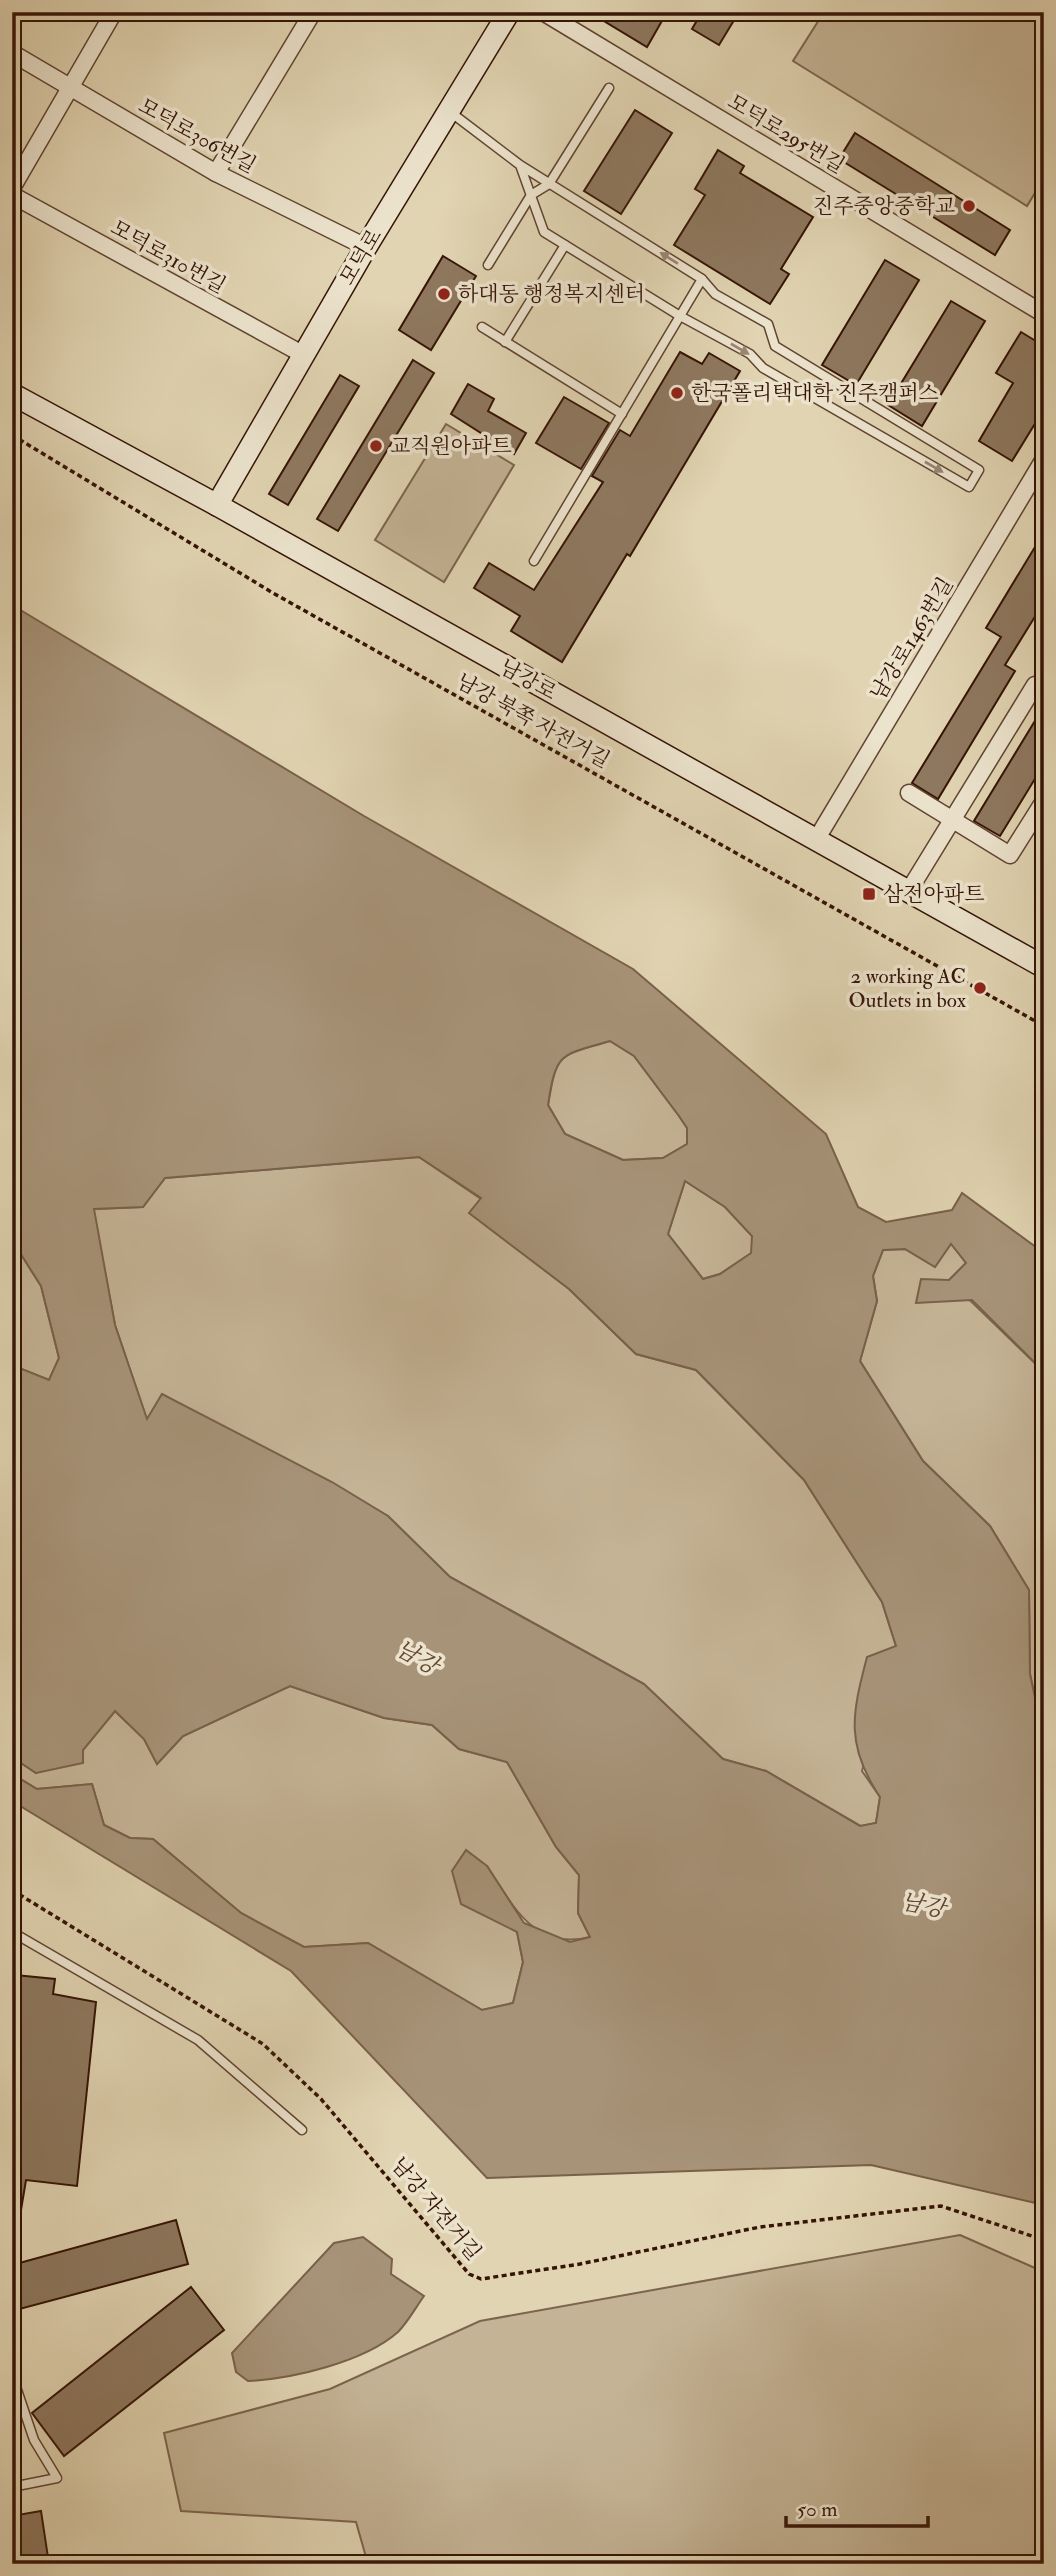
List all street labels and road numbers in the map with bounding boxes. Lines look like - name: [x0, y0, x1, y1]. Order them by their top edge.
- street label: 모덕로295번길: [722, 88, 850, 180]
- street label: 모덕로306번길: [133, 92, 261, 180]
- street label: 모덕로310번길: [106, 214, 230, 300]
- street label: 모덕로: [334, 224, 388, 290]
- street label: 남강로1463번길: [865, 573, 959, 705]
- street label: 남강로: [495, 653, 561, 707]
- street label: 남강 북쪽 자전거길: [452, 668, 614, 774]
- street label: 남강 자전거길: [385, 2152, 487, 2266]

